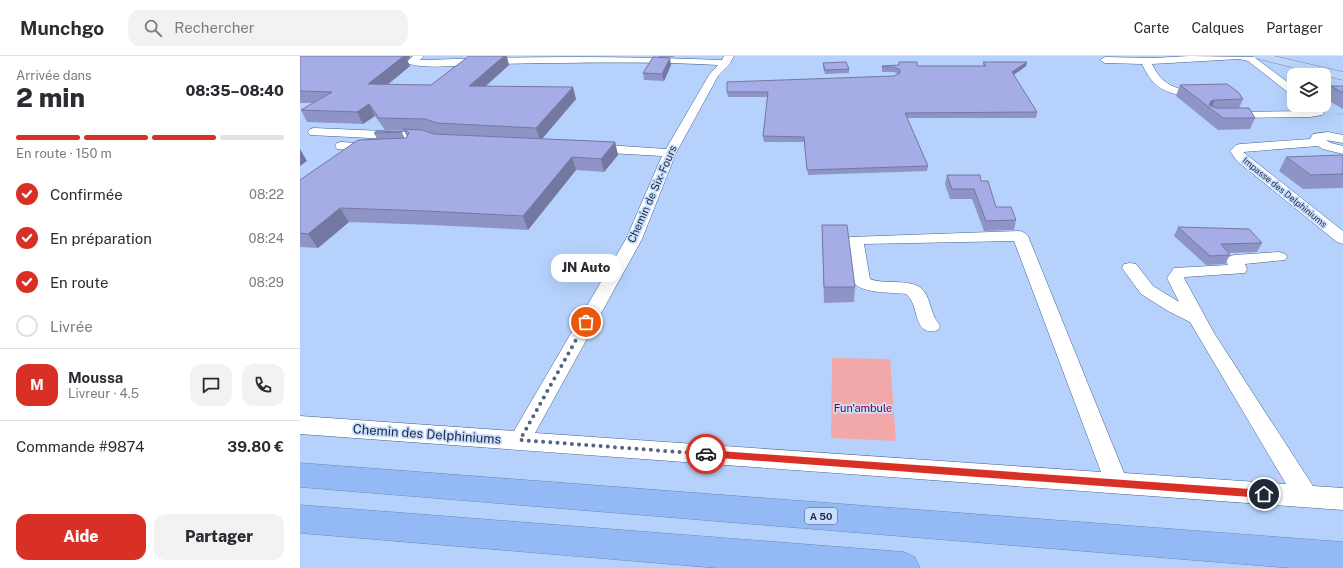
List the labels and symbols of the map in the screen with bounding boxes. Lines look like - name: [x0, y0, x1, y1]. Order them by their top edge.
- street label: Chemin de Six-Fours: [625, 143, 679, 245]
- street label: Impasse des Delphiniums: [1240, 154, 1330, 230]
- callout: JN Auto: [551, 254, 621, 282]
- pin: [569, 305, 603, 339]
- park label: Fun'ambule: [834, 402, 892, 414]
- street label: Chemin des Delphiniums: [352, 421, 502, 447]
- courier: [686, 434, 726, 474]
- pin: [1247, 477, 1281, 511]
- road number: A 50: [805, 508, 837, 524]

